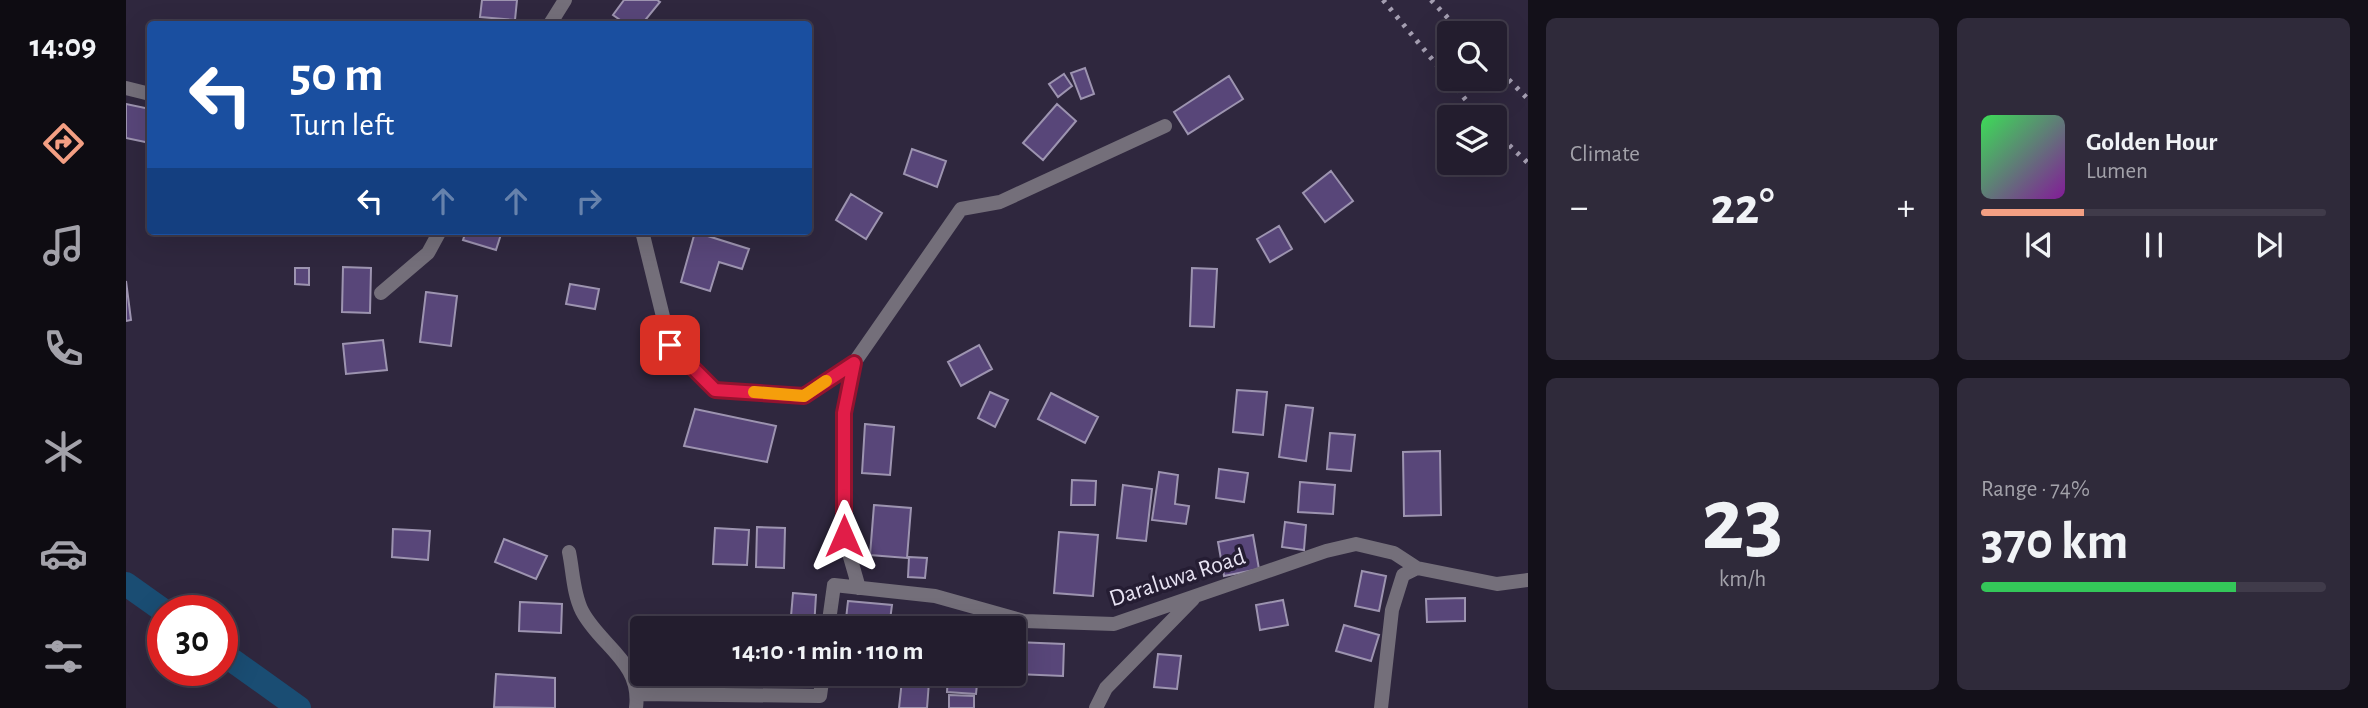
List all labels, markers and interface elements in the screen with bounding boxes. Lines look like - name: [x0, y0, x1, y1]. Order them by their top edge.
- map controls: [1437, 21, 1507, 175]
- button: search: [1437, 21, 1507, 91]
- text: 14:09: [29, 30, 97, 62]
- icon: left: [175, 49, 266, 140]
- text: 50 m: [290, 51, 384, 100]
- button: layers: [1437, 105, 1507, 175]
- text: Turn left: [290, 109, 394, 141]
- icon: directions: [39, 119, 88, 168]
- text: Golden Hour: [2086, 129, 2217, 155]
- text: Climate: [1570, 143, 1640, 166]
- text: Lumen: [2086, 160, 2148, 183]
- text: 22°: [1710, 181, 1775, 233]
- icon: left: [351, 182, 389, 220]
- icon: ahead: [424, 182, 462, 220]
- icon: ahead: [497, 182, 535, 220]
- icon: right: [570, 182, 608, 220]
- text: −: [1570, 189, 1588, 227]
- text: +: [1897, 189, 1915, 227]
- icon: music: [39, 221, 88, 270]
- icon: previous: [2020, 226, 2058, 264]
- icon: pause: [2135, 226, 2173, 264]
- icon: next: [2250, 226, 2288, 264]
- pin: [640, 315, 700, 375]
- icon: phone: [39, 324, 88, 373]
- icon: arrive: [651, 326, 689, 364]
- icon: climate: [39, 427, 88, 476]
- text: 23: [1701, 475, 1784, 566]
- text: Range · 74%: [1981, 478, 2090, 501]
- position arrow: [807, 499, 881, 573]
- text: 370 km: [1981, 516, 2129, 568]
- icon: car: [39, 529, 88, 578]
- street label: Daraluwa Road: [1106, 545, 1248, 611]
- text: km/h: [1719, 568, 1766, 591]
- speed limit sign: 30: [147, 595, 238, 686]
- icon: filters: [39, 632, 88, 681]
- text: 14:10 · 1 min · 110 m: [733, 638, 923, 664]

